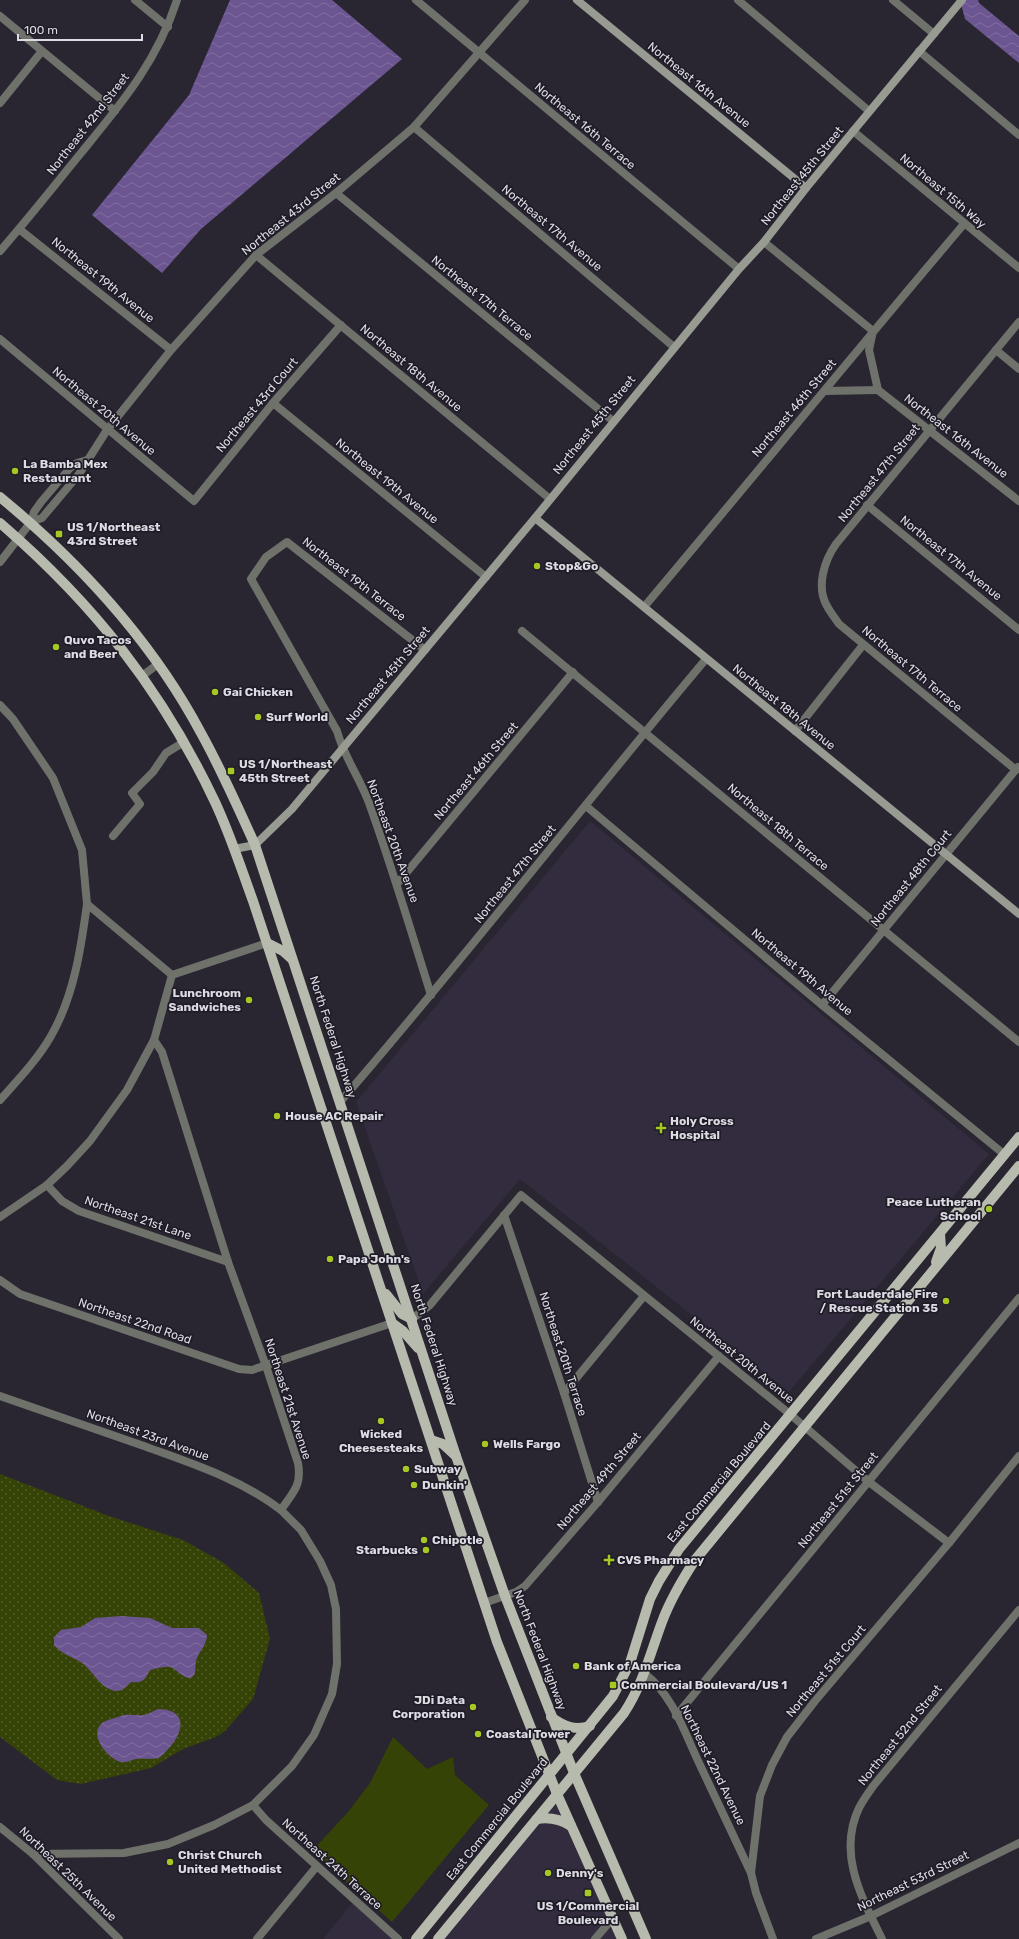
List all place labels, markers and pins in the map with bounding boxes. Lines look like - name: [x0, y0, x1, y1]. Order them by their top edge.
- place label: La Bamba Mex Restaurant: [23, 457, 107, 485]
- marker: La Bamba Mex Restaurant: [10, 466, 20, 476]
- place label: US 1/Northeast 43rd Street: [67, 520, 161, 548]
- marker: US 1/Northeast 43rd Street: [54, 529, 64, 539]
- place label: Stop&Go: [545, 559, 598, 573]
- marker: Stop&Go: [532, 561, 542, 571]
- place label: Quvo Tacos and Beer: [64, 633, 132, 661]
- marker: Quvo Tacos and Beer: [51, 642, 61, 652]
- place label: Gai Chicken: [223, 685, 293, 699]
- marker: Gai Chicken: [210, 687, 220, 697]
- place label: Surf World: [266, 710, 328, 724]
- marker: Surf World: [253, 712, 263, 722]
- place label: US 1/Northeast 45th Street: [239, 757, 333, 785]
- marker: US 1/Northeast 45th Street: [226, 766, 236, 776]
- place label: Lunchroom Sandwiches: [169, 986, 241, 1014]
- marker: Lunchroom Sandwiches: [244, 995, 254, 1005]
- place label: House AC Repair: [285, 1109, 384, 1123]
- marker: House AC Repair: [272, 1111, 282, 1121]
- place label: Holy Cross Hospital: [670, 1114, 734, 1142]
- marker: Holy Cross Hospital: [655, 1122, 667, 1134]
- place label: Peace Lutheran School: [887, 1195, 981, 1223]
- marker: Peace Lutheran School: [984, 1204, 994, 1214]
- place label: Papa John's: [338, 1252, 411, 1266]
- marker: Papa John's: [325, 1254, 335, 1264]
- place label: Fort Lauderdale Fire / Rescue Station 35: [817, 1287, 938, 1315]
- marker: Fort Lauderdale Fire / Rescue Station 35: [941, 1296, 951, 1306]
- marker: Wicked Cheesesteaks: [376, 1416, 386, 1426]
- place label: Wicked Cheesesteaks: [339, 1427, 423, 1455]
- place label: Wells Fargo: [493, 1437, 561, 1451]
- marker: Wells Fargo: [480, 1439, 490, 1449]
- place label: Subway: [414, 1462, 461, 1476]
- marker: Subway: [401, 1464, 411, 1474]
- place label: Dunkin': [422, 1478, 467, 1492]
- marker: Dunkin': [409, 1480, 419, 1490]
- place label: Chipotle: [432, 1533, 483, 1547]
- marker: Chipotle: [419, 1535, 429, 1545]
- place label: Starbucks: [356, 1543, 418, 1557]
- marker: Starbucks: [421, 1545, 431, 1555]
- place label: CVS Pharmacy: [617, 1553, 704, 1567]
- marker: CVS Pharmacy: [604, 1555, 614, 1565]
- place label: Bank of America: [584, 1659, 681, 1673]
- marker: Bank of America: [571, 1661, 581, 1671]
- place label: Commercial Boulevard/US 1: [621, 1678, 787, 1692]
- marker: Commercial Boulevard/US 1: [608, 1680, 618, 1690]
- place label: JDi Data Corporation: [392, 1693, 465, 1721]
- marker: JDi Data Corporation: [468, 1702, 478, 1712]
- place label: Coastal Tower: [486, 1727, 570, 1741]
- marker: Coastal Tower: [473, 1729, 483, 1739]
- place label: Christ Church United Methodist: [178, 1848, 282, 1876]
- marker: Christ Church United Methodist: [165, 1857, 175, 1867]
- place label: Denny's: [556, 1866, 604, 1880]
- marker: Denny's: [543, 1868, 553, 1878]
- marker: US 1/Commercial Boulevard: [583, 1888, 593, 1898]
- place label: US 1/Commercial Boulevard: [537, 1899, 639, 1927]

